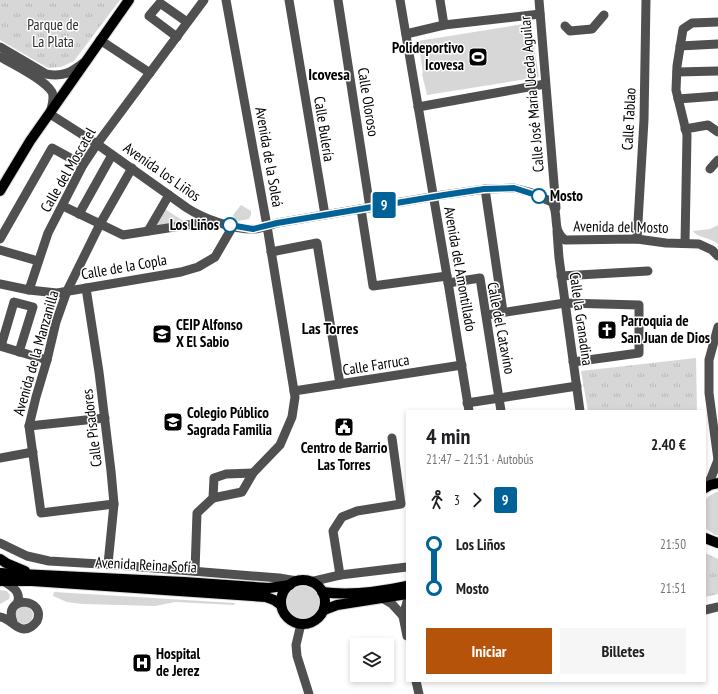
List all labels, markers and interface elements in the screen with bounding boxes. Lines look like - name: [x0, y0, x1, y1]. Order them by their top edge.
- street label: Calle José María Uceda Aguilar: [515, 14, 548, 173]
- park label: Parque de La Plata: [27, 15, 79, 51]
- place label: Polideportivo Icovesa: [392, 38, 464, 74]
- sports icon: Polideportivo Icovesa: [467, 46, 489, 68]
- district label: Icovesa: [308, 64, 350, 84]
- street label: Calle Oloroso: [354, 66, 383, 138]
- street label: Calle Tablao: [617, 87, 640, 151]
- street label: Calle Bulería: [310, 95, 339, 163]
- street label: Avenida de la Soleá: [251, 105, 288, 208]
- street label: Calle del Moscatel: [36, 124, 100, 215]
- street label: Avenida los Liños: [120, 138, 205, 205]
- place label: Mosto: [550, 186, 583, 205]
- marker: Mosto: [531, 188, 547, 204]
- line badge: 9: [371, 192, 397, 218]
- text: 9: [381, 196, 387, 214]
- street label: Avenida del Amontillado: [440, 205, 481, 333]
- place label: Los Liños: [170, 215, 219, 234]
- street label: Avenida del Mosto: [573, 216, 669, 237]
- marker: Los Liños: [222, 217, 238, 233]
- street label: Calle de la Copla: [80, 250, 168, 283]
- street label: Calle la Granadina: [566, 271, 597, 367]
- street label: Calle del Catavino: [483, 280, 520, 376]
- street label: Avenida de la Manzanilla: [9, 288, 62, 418]
- place label: Parroquia de San Juan de Dios: [621, 311, 710, 347]
- place label: CEIP Alfonso X El Sabio: [176, 315, 243, 351]
- district label: Las Torres: [302, 318, 359, 338]
- church icon: Parroquia de San Juan de Dios: [596, 319, 618, 341]
- school or university icon: CEIP Alfonso X El Sabio: [151, 323, 173, 345]
- street label: Calle Farruca: [341, 350, 411, 379]
- street label: Calle Pisadores: [77, 388, 106, 468]
- place label: Colegio Público Sagrada Familia: [187, 403, 272, 439]
- school or university icon: Colegio Público Sagrada Familia: [162, 411, 184, 433]
- public building icon: Centro de Barrio Las Torres: [333, 416, 355, 438]
- text: 4 min: [426, 422, 470, 450]
- text: 2.40 €: [651, 435, 686, 454]
- place label: Centro de Barrio Las Torres: [301, 438, 388, 474]
- text: 21:47 – 21:51 · Autobús: [426, 451, 534, 468]
- icon: walk: [426, 489, 448, 511]
- icon: forward: [466, 489, 488, 511]
- text: 9: [502, 491, 509, 509]
- text: 3: [454, 492, 460, 509]
- text: Los Liños: [456, 535, 505, 554]
- text: 21:50: [660, 536, 686, 553]
- street label: Avenida Reina Sofía: [95, 552, 197, 577]
- text: Mosto: [456, 579, 489, 598]
- text: 21:51: [660, 580, 686, 597]
- button: Iniciar: [426, 628, 552, 674]
- button: Billetes: [560, 628, 686, 674]
- map controls: [350, 638, 394, 682]
- button: layers: [350, 638, 394, 682]
- place label: Hospital de Jerez: [156, 644, 201, 680]
- hospital icon: Hospital de Jerez: [131, 652, 153, 674]

